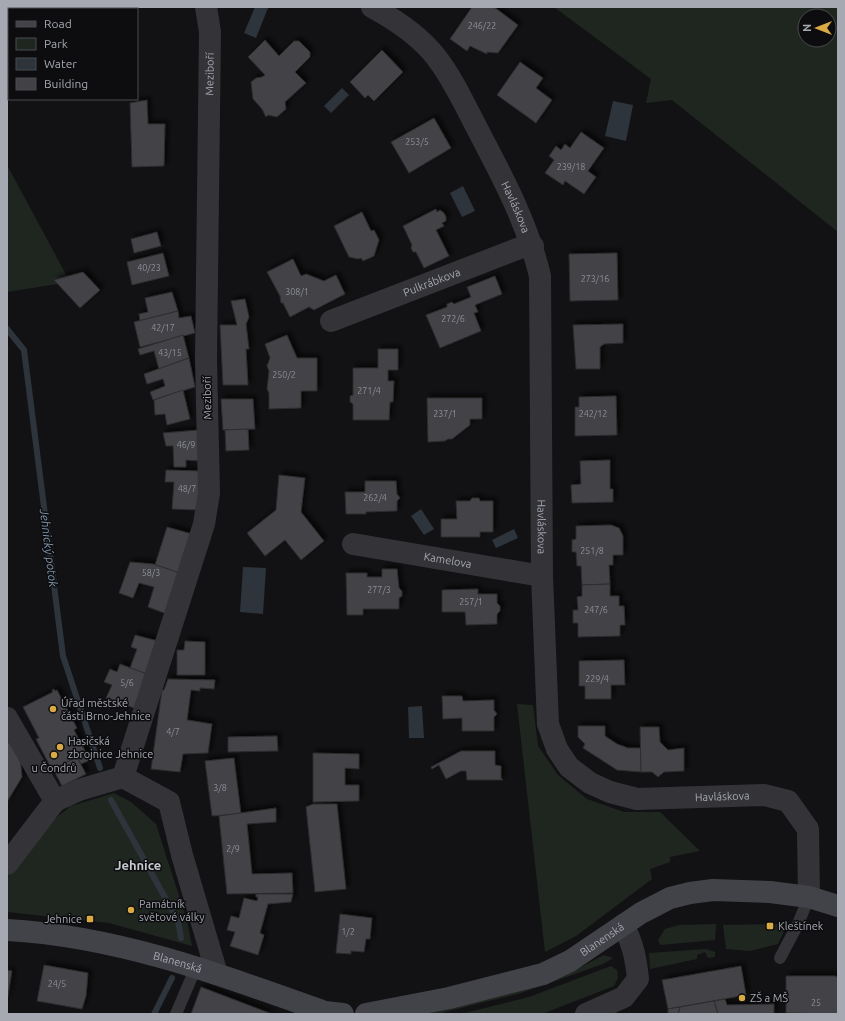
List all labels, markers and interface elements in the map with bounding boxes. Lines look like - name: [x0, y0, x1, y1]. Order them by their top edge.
- legend: [8, 8, 138, 100]
- north arrow: [797, 8, 837, 48]
- text: Road: [44, 17, 72, 30]
- house number: 246/22: [468, 21, 496, 31]
- text: N: [801, 24, 813, 32]
- text: Park: [44, 37, 68, 50]
- street label: Meziboří: [203, 52, 216, 96]
- text: Water: [44, 57, 77, 70]
- text: Building: [44, 77, 88, 90]
- house number: 253/5: [405, 137, 429, 147]
- house number: 239/18: [557, 162, 585, 172]
- street label: Havláskova: [499, 179, 532, 234]
- house number: 40/23: [137, 263, 161, 273]
- street label: Pulkrábkova: [401, 266, 462, 299]
- house number: 273/16: [581, 274, 609, 284]
- house number: 308/1: [285, 287, 309, 297]
- house number: 272/6: [441, 314, 465, 324]
- house number: 42/17: [151, 323, 175, 333]
- house number: 43/15: [158, 348, 182, 358]
- house number: 250/2: [272, 370, 296, 380]
- street label: Meziboří: [201, 376, 213, 420]
- house number: 271/4: [357, 386, 381, 396]
- house number: 237/1: [433, 409, 457, 419]
- house number: 242/12: [579, 409, 607, 419]
- house number: 46/9: [177, 440, 195, 450]
- house number: 48/7: [178, 484, 196, 494]
- house number: 262/4: [363, 493, 387, 503]
- street label: Havláskova: [535, 499, 548, 554]
- water label: Jehnický potok: [38, 507, 60, 589]
- house number: 251/8: [580, 546, 604, 556]
- street label: Kamelova: [423, 550, 472, 570]
- house number: 58/3: [142, 568, 160, 578]
- house number: 277/3: [367, 585, 391, 595]
- house number: 257/1: [459, 597, 483, 607]
- house number: 247/6: [584, 605, 608, 615]
- house number: 229/4: [585, 674, 609, 684]
- house number: 5/6: [120, 678, 134, 688]
- place label: Úřad městské části Brno-Jehnice: [61, 696, 151, 722]
- marker: Úřad městské části Brno-Jehnice: [48, 704, 58, 714]
- house number: 4/7: [166, 727, 180, 737]
- place label: Hasičská zbrojnice Jehnice: [68, 735, 153, 760]
- marker: Hasičská zbrojnice Jehnice: [55, 742, 65, 752]
- marker: u Čondrů: [49, 750, 59, 760]
- place label: u Čondrů: [31, 761, 77, 774]
- house number: 3/8: [213, 783, 227, 793]
- street label: Havláskova: [695, 789, 750, 803]
- house number: 2/9: [226, 844, 240, 854]
- district label: Jehnice: [115, 858, 161, 872]
- place label: Památník světové války: [139, 898, 205, 923]
- marker: Památník světové války: [126, 905, 136, 915]
- place label: Jehnice: [44, 913, 82, 925]
- marker: Jehnice: [85, 914, 95, 924]
- street label: Blanenská: [578, 920, 626, 958]
- place label: Kleštínek: [778, 920, 824, 932]
- marker: Kleštínek: [765, 921, 775, 931]
- house number: 1/2: [341, 927, 355, 937]
- street label: Blanenská: [152, 949, 203, 975]
- house number: 24/5: [48, 979, 66, 989]
- place label: ZŠ a MŠ: [750, 991, 788, 1004]
- marker: ZŠ a MŠ: [737, 993, 747, 1003]
- house number: 25: [811, 998, 821, 1008]

